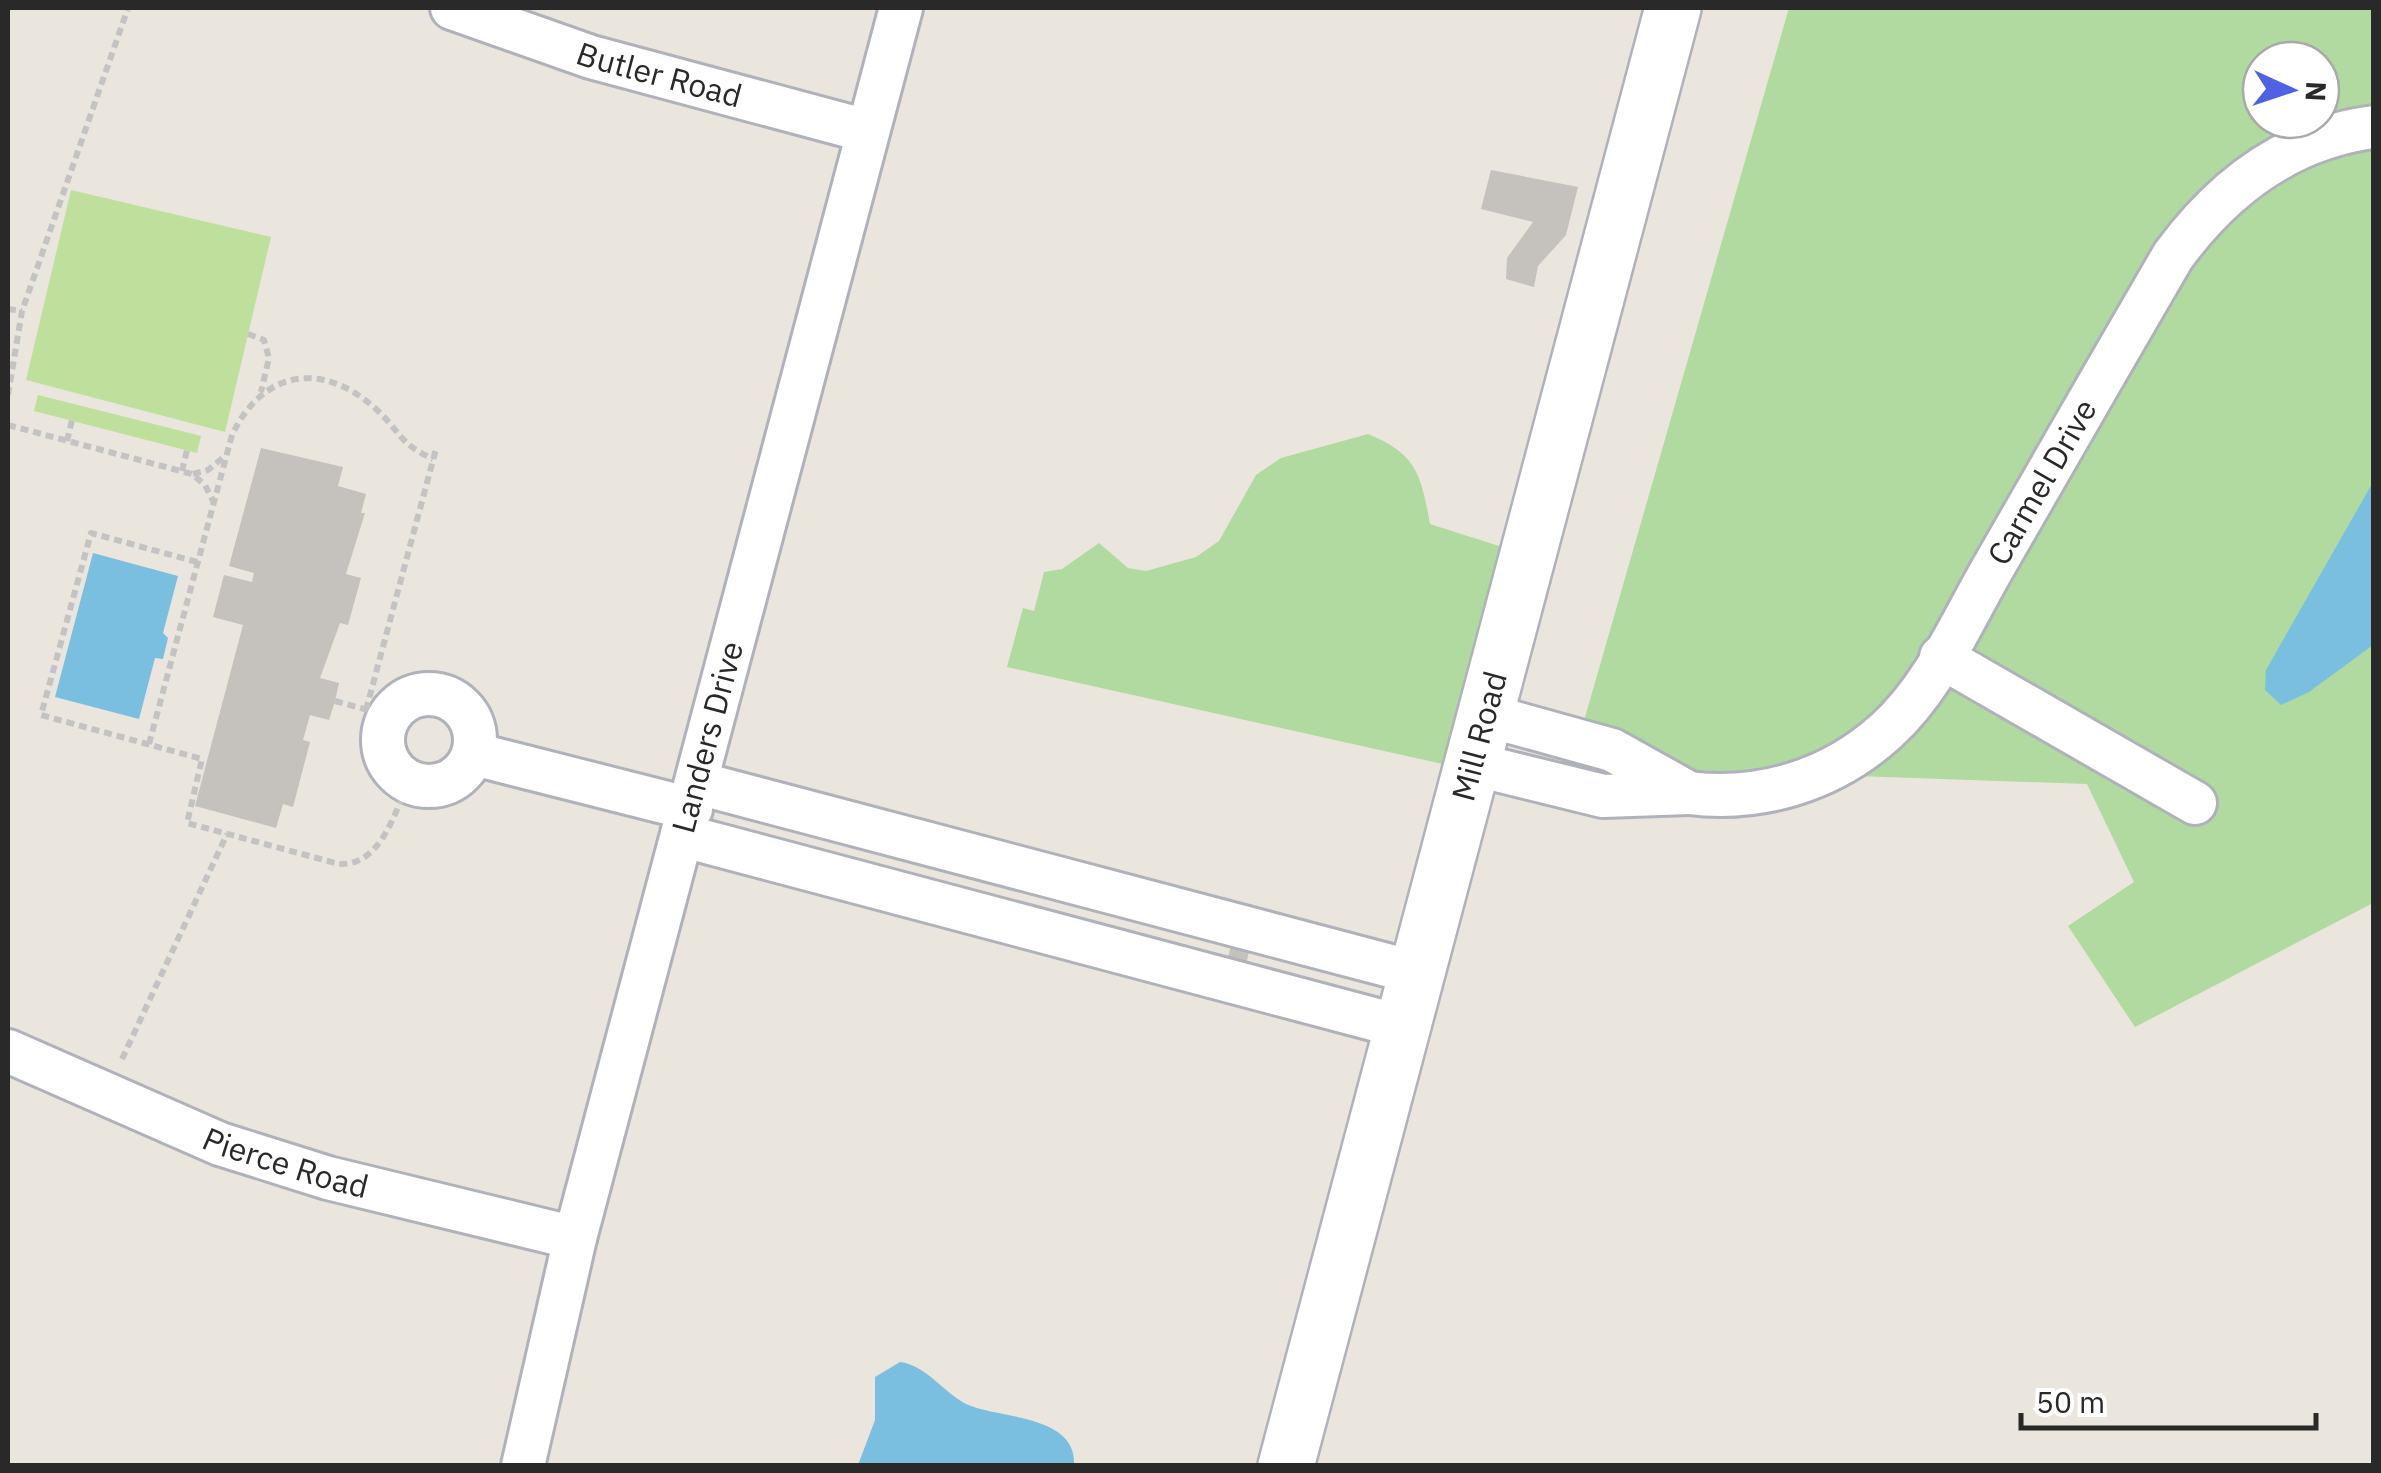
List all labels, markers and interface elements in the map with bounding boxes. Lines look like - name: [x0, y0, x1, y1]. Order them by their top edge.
- street label: Butler Road: [571, 32, 747, 117]
- north arrow: [2241, 40, 2341, 140]
- text: N: [2297, 80, 2335, 102]
- street label: Carmel Drive: [1977, 391, 2106, 572]
- street label: Landers Drive: [661, 636, 752, 837]
- street label: Mill Road: [1441, 667, 1516, 805]
- street label: Pierce Road: [196, 1117, 373, 1207]
- scale bar: [2021, 1368, 2316, 1430]
- text: 50 m: [2036, 1382, 2105, 1421]

